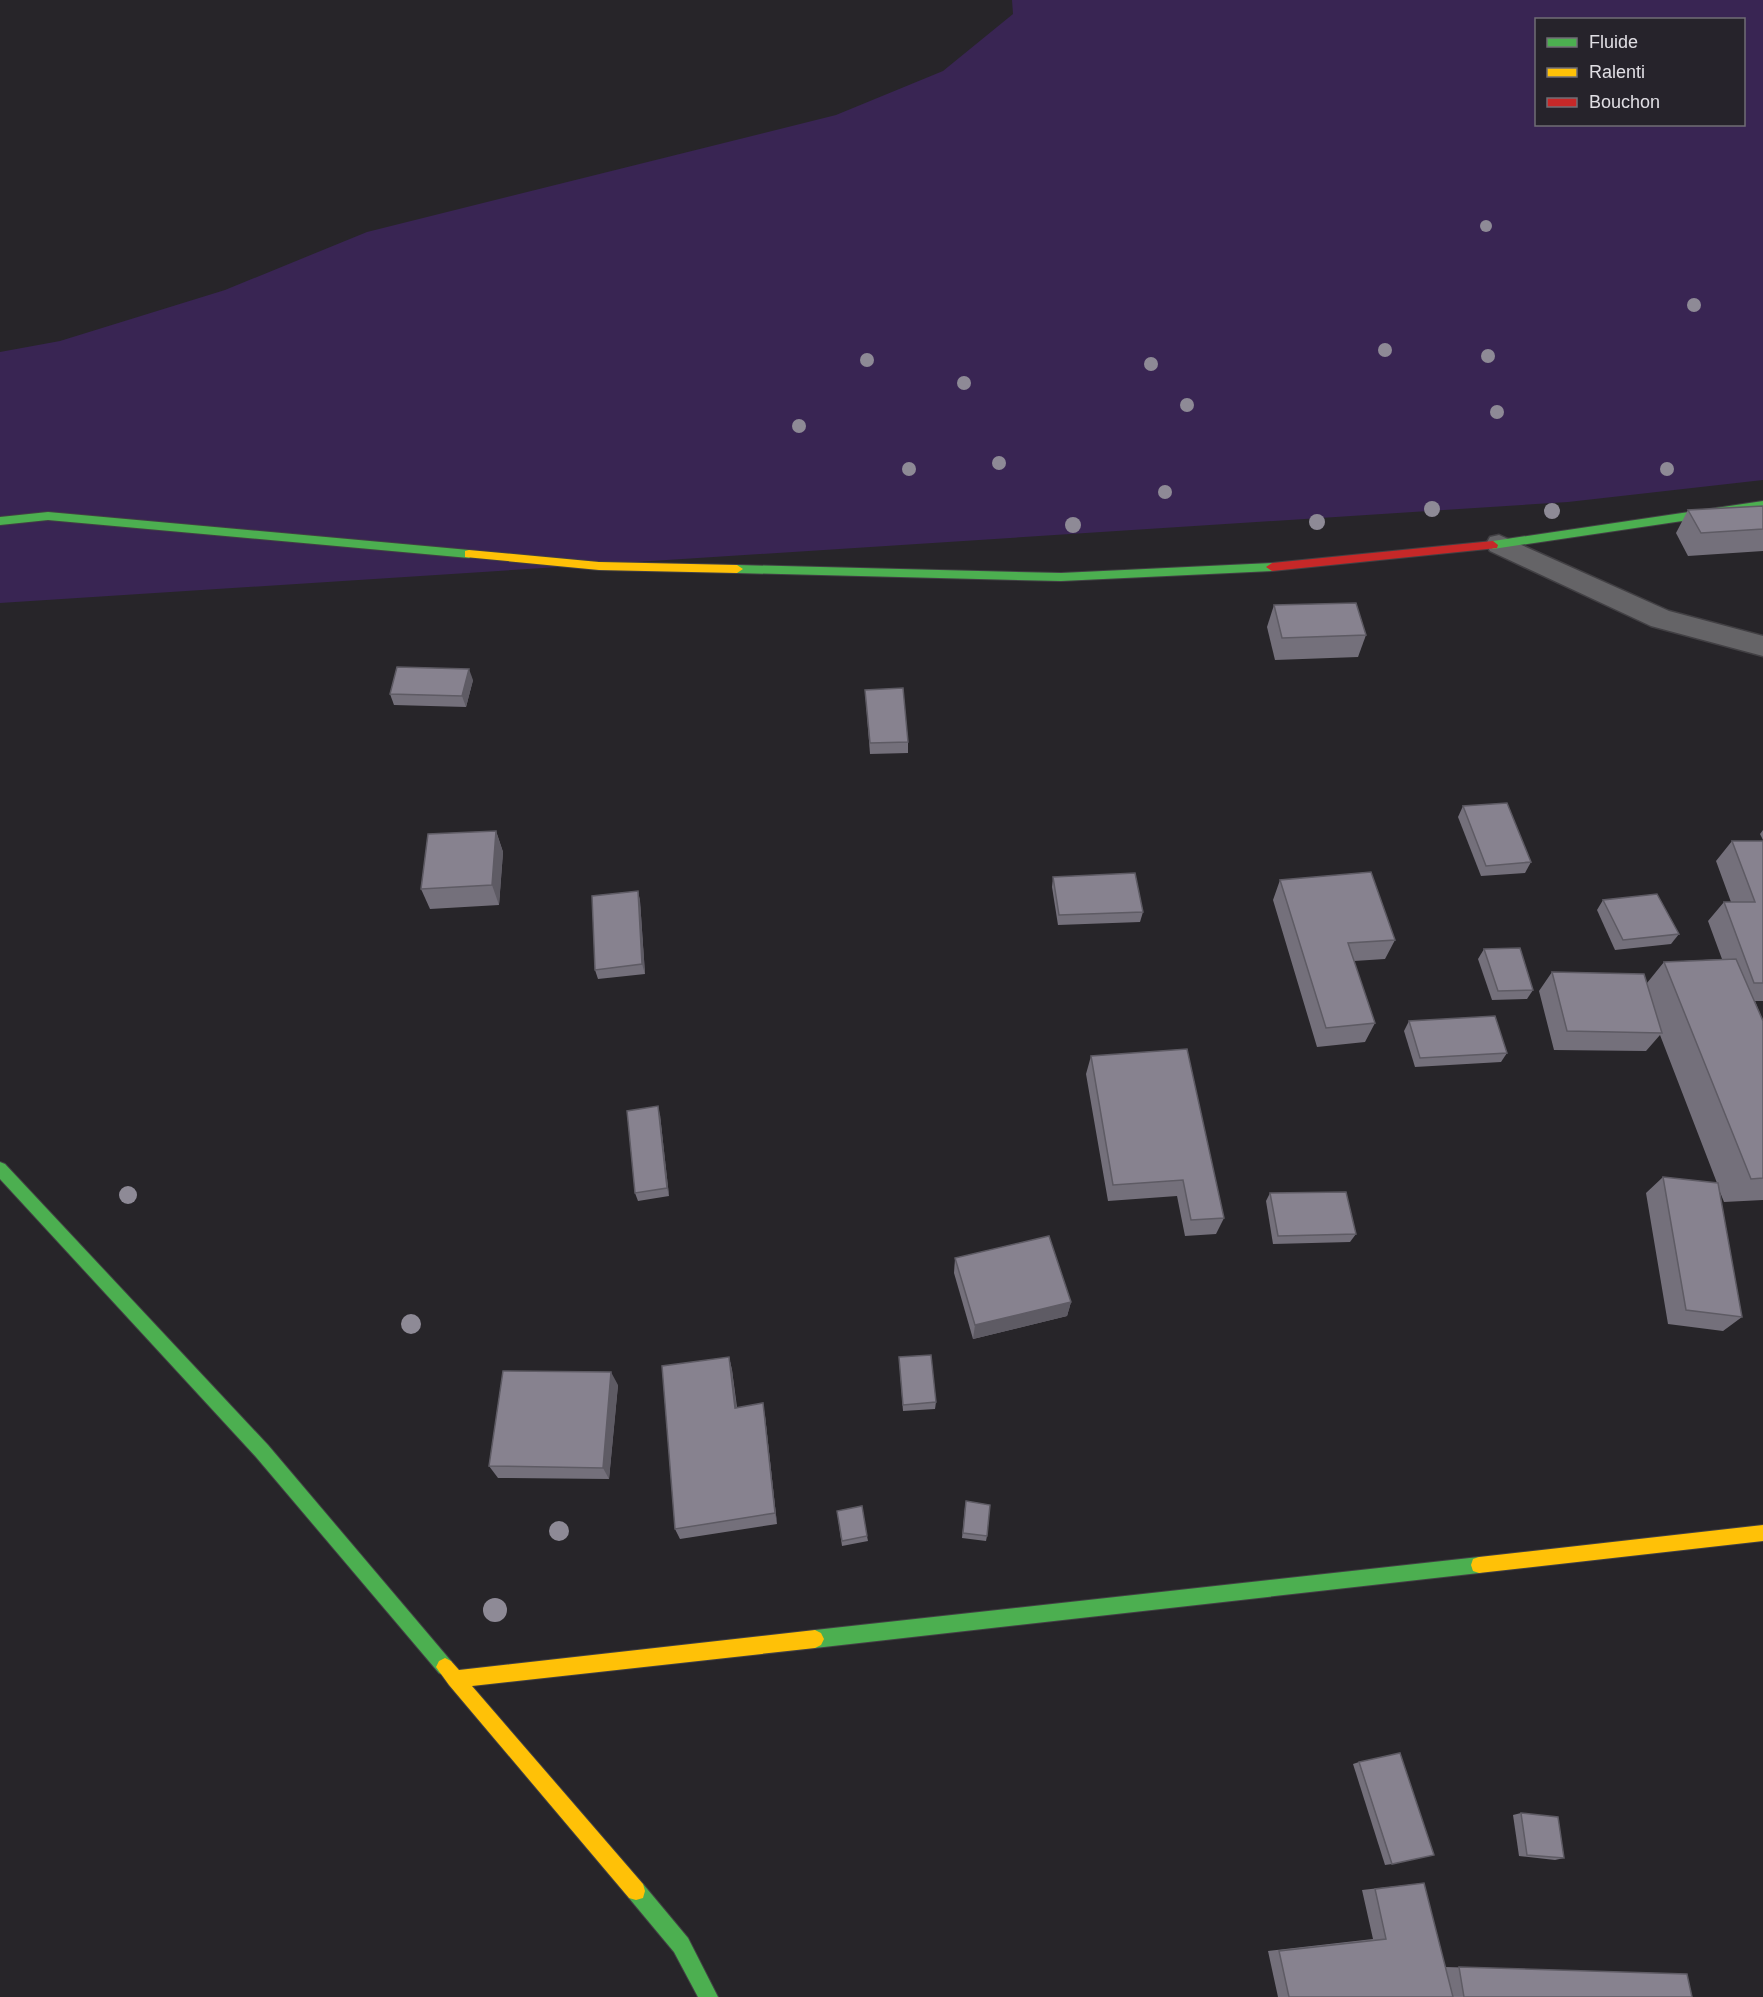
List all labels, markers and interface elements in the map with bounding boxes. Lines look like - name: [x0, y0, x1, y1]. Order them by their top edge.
- legend: [1535, 18, 1745, 126]
- text: Fluide: [1589, 32, 1638, 52]
- text: Ralenti: [1589, 62, 1645, 82]
- text: Bouchon: [1589, 92, 1660, 112]

